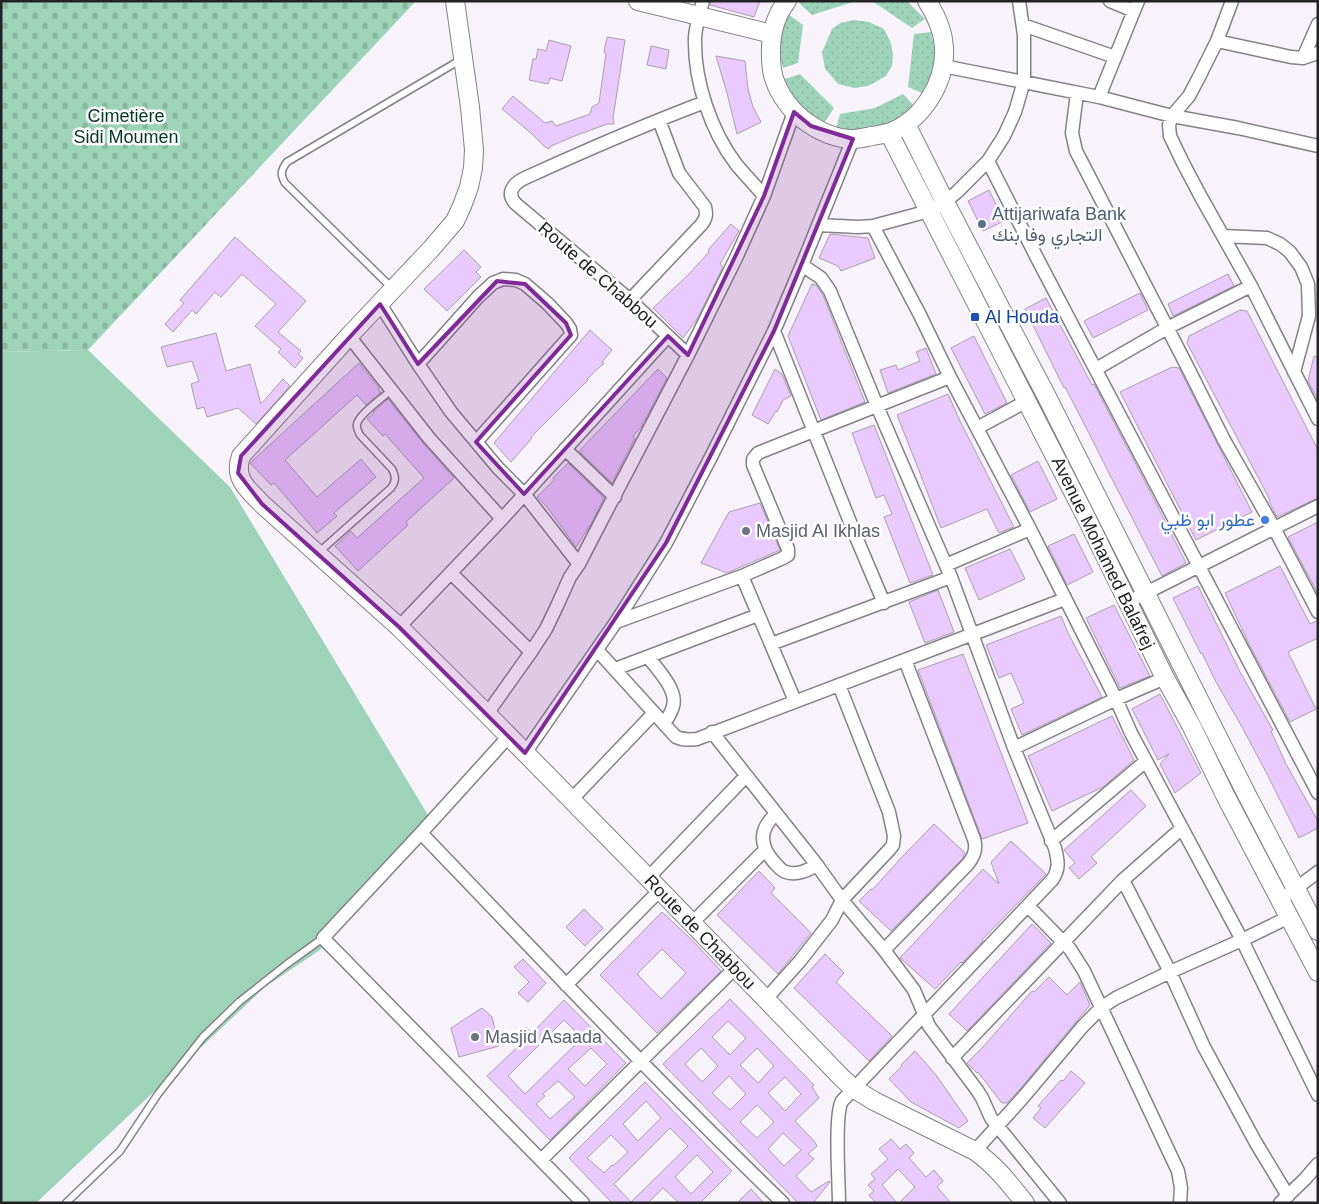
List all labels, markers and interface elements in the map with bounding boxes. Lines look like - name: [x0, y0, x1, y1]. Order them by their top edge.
- park label: Cimetière Sidi Moumen: [73, 106, 179, 147]
- place label: Attijariwafa Bank التجاري وفا بنك: [992, 204, 1127, 250]
- street label: Route de Chabbou: [534, 218, 662, 332]
- marker: Attijariwafa Bank التجاري وفا بنك: [976, 218, 988, 230]
- place label: Al Houda: [985, 307, 1060, 327]
- marker: Al Houda: [969, 311, 981, 323]
- street label: Avenue Mohamed Balafrej: [1048, 453, 1158, 653]
- place label: عطور ابو ظبي: [1160, 510, 1255, 535]
- marker: عطور ابو ظبي: [1259, 514, 1271, 526]
- place label: Masjid Al Ikhlas: [756, 521, 880, 541]
- marker: Masjid Al Ikhlas: [740, 525, 752, 537]
- street label: Route de Chabbou: [640, 871, 760, 993]
- place label: Masjid Asaada: [485, 1027, 603, 1047]
- marker: Masjid Asaada: [469, 1031, 481, 1043]

